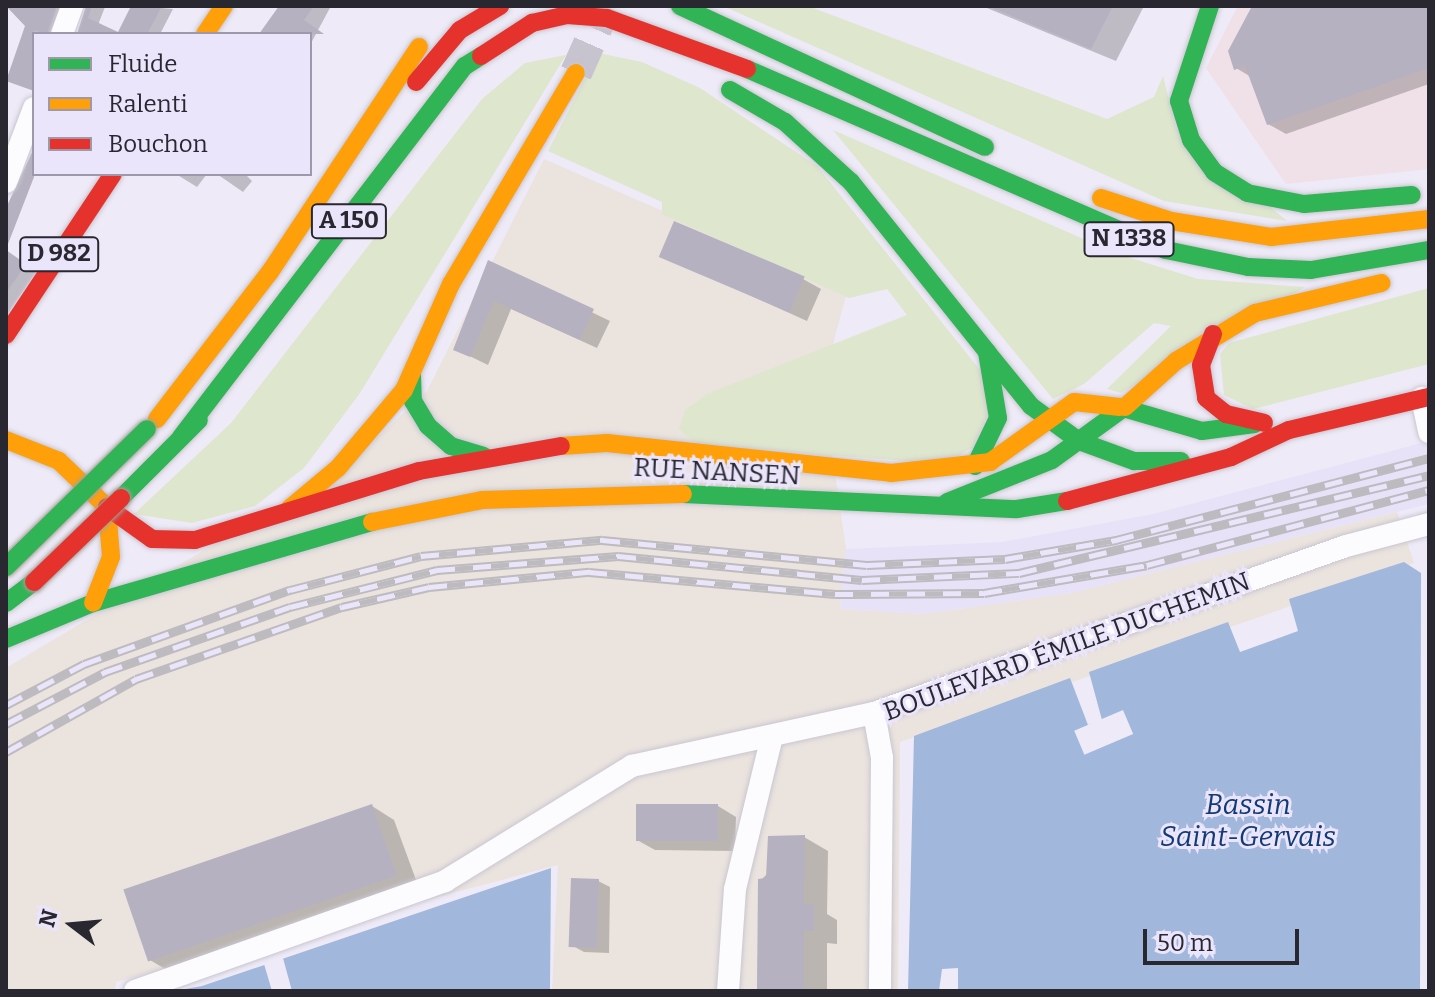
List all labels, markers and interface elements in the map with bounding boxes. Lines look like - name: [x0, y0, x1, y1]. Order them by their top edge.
- legend: [32, 32, 312, 176]
- text: Fluide: [108, 50, 177, 78]
- text: Ralenti: [108, 90, 188, 118]
- text: Bouchon: [108, 130, 208, 158]
- road number: A 150: [309, 201, 389, 241]
- road number: N 1338: [1083, 219, 1175, 259]
- road number: D 982: [19, 234, 99, 274]
- street label: RUE NANSEN: [633, 452, 801, 492]
- street label: BOULEVARD ÉMILE DUCHEMIN: [879, 566, 1255, 728]
- water label: Bassin Saint-Gervais: [1160, 788, 1336, 854]
- north arrow: [32, 885, 112, 965]
- text: N: [33, 906, 64, 930]
- scale bar: [1147, 913, 1303, 963]
- text: 50 m: [1157, 929, 1213, 957]

